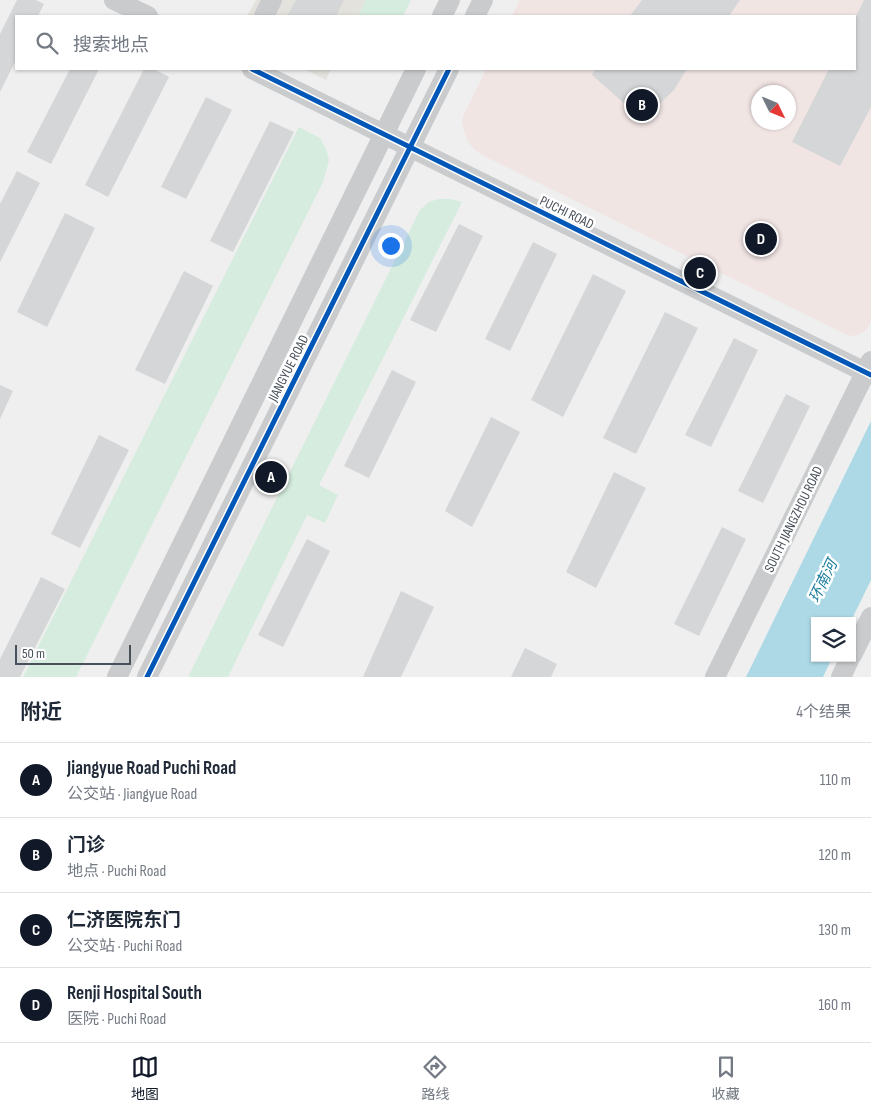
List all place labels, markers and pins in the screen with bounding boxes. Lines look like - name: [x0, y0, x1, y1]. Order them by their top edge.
- pin: B: [626, 86, 658, 124]
- pin: D: [745, 220, 777, 258]
- pin: C: [684, 254, 716, 292]
- pin: A: [255, 458, 287, 496]

